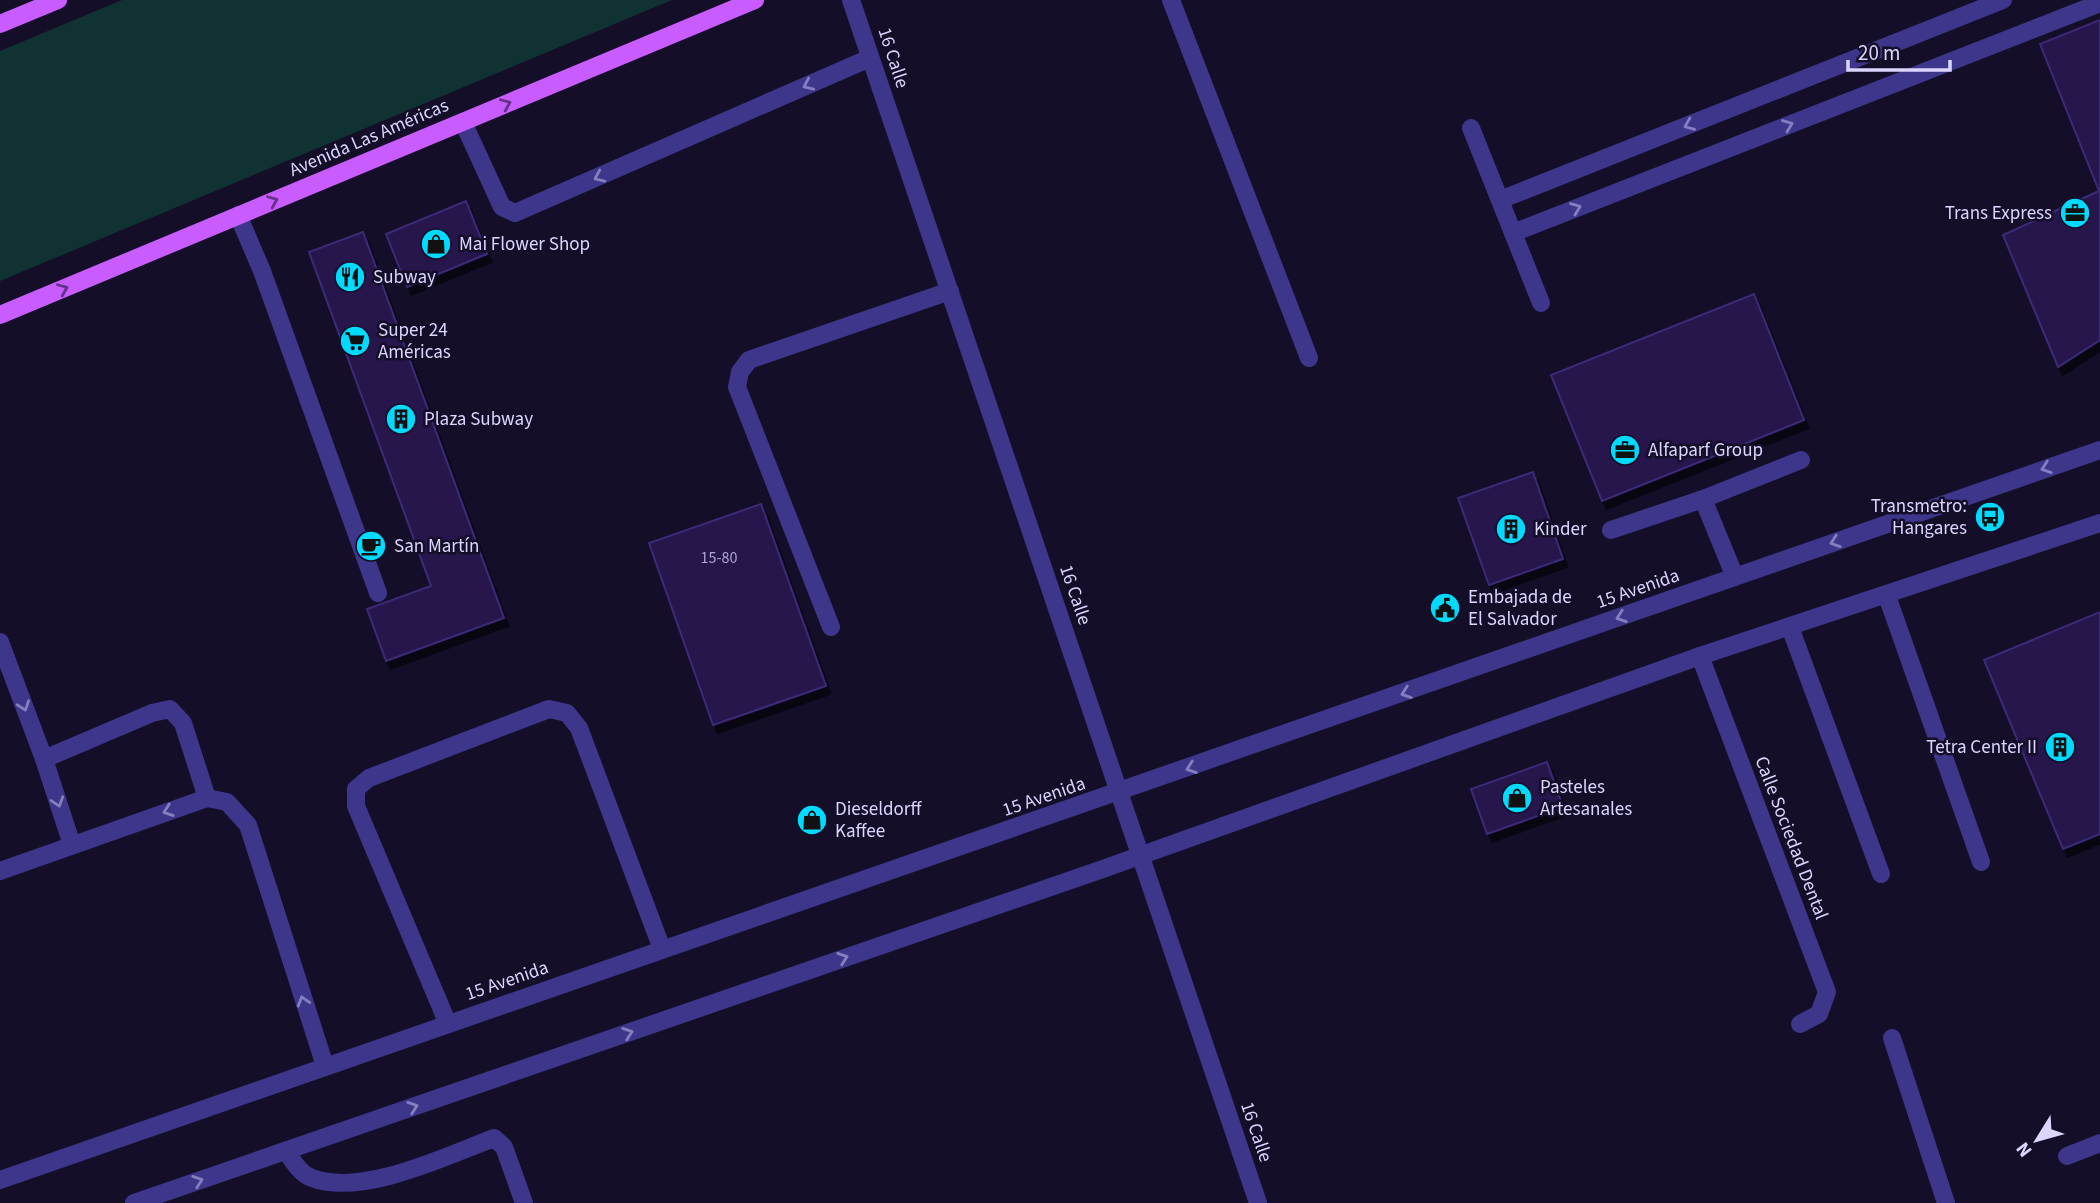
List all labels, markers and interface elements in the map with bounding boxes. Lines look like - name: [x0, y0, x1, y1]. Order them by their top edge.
- street label: 16 Calle: [871, 24, 915, 92]
- scale bar: [1848, 28, 1950, 72]
- text: 20 m: [1858, 38, 1900, 68]
- one-way arrow: [803, 77, 815, 91]
- street label: Avenida Las Américas: [285, 92, 453, 184]
- one-way arrow: [498, 98, 511, 112]
- one-way arrow: [1684, 116, 1696, 130]
- one-way arrow: [1782, 120, 1794, 134]
- one-way arrow: [594, 169, 607, 183]
- one-way arrow: [266, 195, 278, 209]
- office icon: Trans Express: [2058, 196, 2092, 230]
- place label: Trans Express: [1945, 200, 2052, 227]
- one-way arrow: [1570, 203, 1582, 217]
- shop icon: Mai Flower Shop: [419, 227, 453, 261]
- place label: Mai Flower Shop: [459, 231, 590, 258]
- restaurant icon: Subway: [333, 260, 367, 294]
- place label: Subway: [373, 264, 436, 291]
- one-way arrow: [56, 283, 68, 297]
- place label: Super 24 Américas: [378, 317, 451, 366]
- supermarket icon: Super 24 Américas: [338, 324, 372, 358]
- building icon: Plaza Subway: [384, 402, 418, 436]
- place label: Plaza Subway: [424, 406, 533, 433]
- office icon: Alfaparf Group: [1608, 433, 1642, 467]
- place label: Alfaparf Group: [1648, 437, 1763, 464]
- one-way arrow: [2040, 460, 2053, 474]
- place label: Transmetro: Hangares: [1871, 493, 1967, 542]
- bus stop icon: Transmetro: Hangares: [1973, 500, 2007, 534]
- building icon: Kinder: [1494, 512, 1528, 546]
- place label: Kinder: [1534, 516, 1587, 543]
- cafe icon: San Martín: [354, 529, 388, 563]
- place label: San Martín: [394, 533, 479, 560]
- one-way arrow: [1830, 534, 1842, 548]
- house number: 15-80: [701, 547, 737, 569]
- street label: 16 Calle: [1052, 561, 1098, 629]
- street label: 15 Avenida: [1593, 562, 1683, 616]
- place label: Embajada de El Salvador: [1468, 584, 1572, 633]
- public building icon: Embajada de El Salvador: [1428, 591, 1462, 625]
- one-way arrow: [1615, 609, 1627, 623]
- one-way arrow: [1400, 685, 1412, 699]
- one-way arrow: [16, 700, 30, 712]
- building icon: Tetra Center II: [2043, 730, 2077, 764]
- place label: Tetra Center II: [1926, 734, 2037, 761]
- street label: Calle Sociedad Dental: [1747, 752, 1835, 924]
- one-way arrow: [1186, 760, 1198, 774]
- street label: 15 Avenida: [999, 770, 1089, 824]
- place label: Pasteles Artesanales: [1540, 774, 1632, 823]
- shop icon: Pasteles Artesanales: [1500, 781, 1534, 815]
- one-way arrow: [50, 795, 64, 808]
- place label: Dieseldorff Kaffee: [835, 796, 922, 845]
- one-way arrow: [163, 803, 175, 817]
- shop icon: Dieseldorff Kaffee: [795, 803, 829, 837]
- one-way arrow: [837, 952, 849, 966]
- street label: 15 Avenida: [462, 954, 552, 1008]
- one-way arrow: [297, 995, 312, 1007]
- one-way arrow: [622, 1027, 634, 1041]
- street label: 16 Calle: [1233, 1098, 1279, 1166]
- one-way arrow: [407, 1101, 419, 1115]
- north arrow: [2002, 1105, 2072, 1175]
- text: N: [2010, 1136, 2039, 1163]
- one-way arrow: [192, 1175, 204, 1189]

